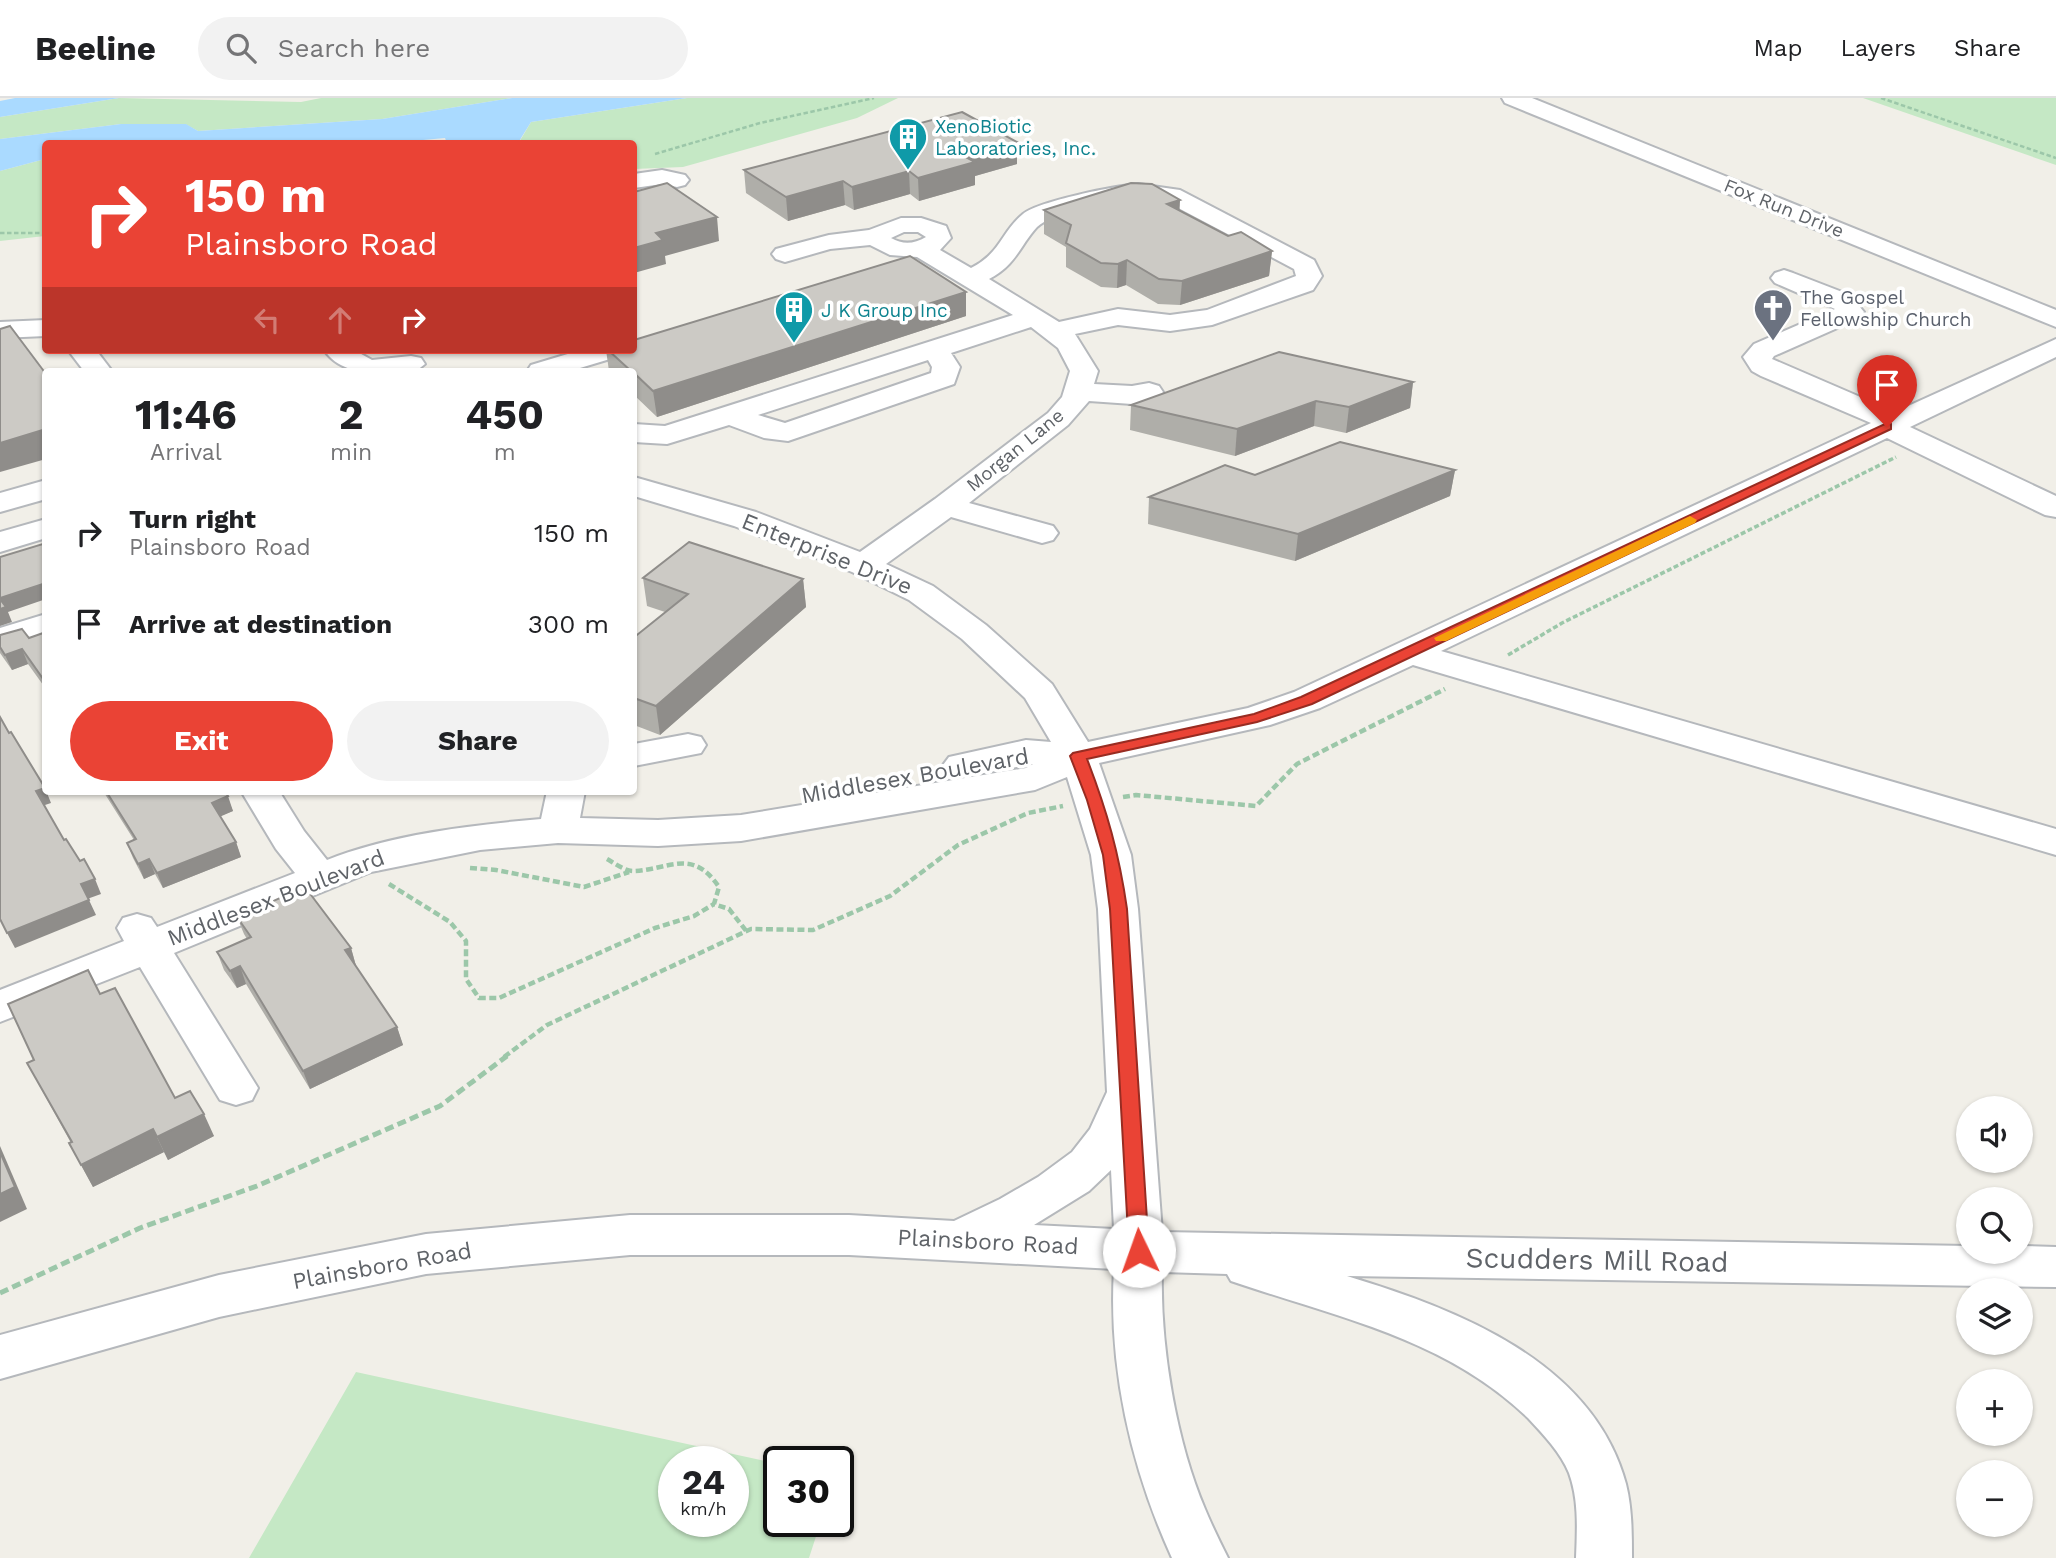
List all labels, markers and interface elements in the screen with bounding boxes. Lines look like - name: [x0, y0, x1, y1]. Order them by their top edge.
- search box: [198, 17, 688, 80]
- text: Beeline: [35, 29, 156, 68]
- icon: search: [222, 29, 260, 67]
- text: Search here: [278, 33, 430, 63]
- text: Map: [1754, 34, 1802, 62]
- text: Layers: [1840, 34, 1916, 62]
- text: Share: [1954, 34, 2021, 62]
- place label: XenoBiotic Laboratories, Inc.: [935, 115, 1096, 160]
- building icon: XenoBiotic Laboratories, Inc.: [887, 116, 929, 171]
- text: 150 m: [185, 166, 326, 224]
- icon: right: [70, 168, 161, 259]
- street label: Fox Run Drive: [1721, 173, 1847, 243]
- text: Plainsboro Road: [185, 225, 438, 263]
- place label: The Gospel Fellowship Church: [1800, 286, 1972, 331]
- church icon: The Gospel Fellowship Church: [1752, 287, 1794, 342]
- building icon: J K Group Inc: [773, 289, 815, 344]
- place label: J K Group Inc: [821, 299, 948, 322]
- icon: left: [248, 301, 286, 339]
- icon: ahead: [321, 301, 359, 339]
- icon: right: [394, 301, 432, 339]
- pin: [1857, 355, 1917, 427]
- icon: arrive: [1868, 366, 1906, 404]
- text: 11:46: [135, 390, 237, 439]
- text: 2: [339, 390, 364, 439]
- text: 450: [465, 390, 544, 439]
- street label: Morgan Lane: [962, 404, 1068, 496]
- text: Arrival: [150, 439, 222, 466]
- text: min: [330, 439, 372, 466]
- text: m: [494, 439, 516, 466]
- text: Turn right: [129, 504, 256, 534]
- street label: Enterprise Drive: [738, 508, 916, 600]
- icon: right: [70, 514, 108, 552]
- text: 150 m: [534, 518, 609, 548]
- text: Plainsboro Road: [129, 534, 311, 561]
- icon: arrive: [70, 605, 108, 643]
- text: Arrive at destination: [129, 609, 392, 639]
- text: 300 m: [528, 609, 609, 639]
- button: Exit: [70, 701, 333, 781]
- button: Share: [347, 701, 609, 781]
- street label: Middlesex Boulevard: [799, 743, 1031, 809]
- street label: Middlesex Boulevard: [164, 844, 388, 952]
- map controls: [1956, 1096, 2033, 1537]
- button: sound: [1956, 1096, 2033, 1173]
- button: search: [1956, 1187, 2033, 1264]
- position arrow: [1102, 1214, 1176, 1288]
- street label: Plainsboro Road: [897, 1224, 1079, 1260]
- street label: Plainsboro Road: [290, 1237, 474, 1295]
- street label: Scudders Mill Road: [1465, 1241, 1729, 1279]
- button: layers: [1956, 1278, 2033, 1355]
- button: +: [1956, 1369, 2033, 1446]
- speed limit sign: 30: [763, 1446, 854, 1537]
- button: −: [1956, 1460, 2033, 1537]
- text: 24: [682, 1461, 725, 1503]
- text: km/h: [680, 1498, 727, 1519]

